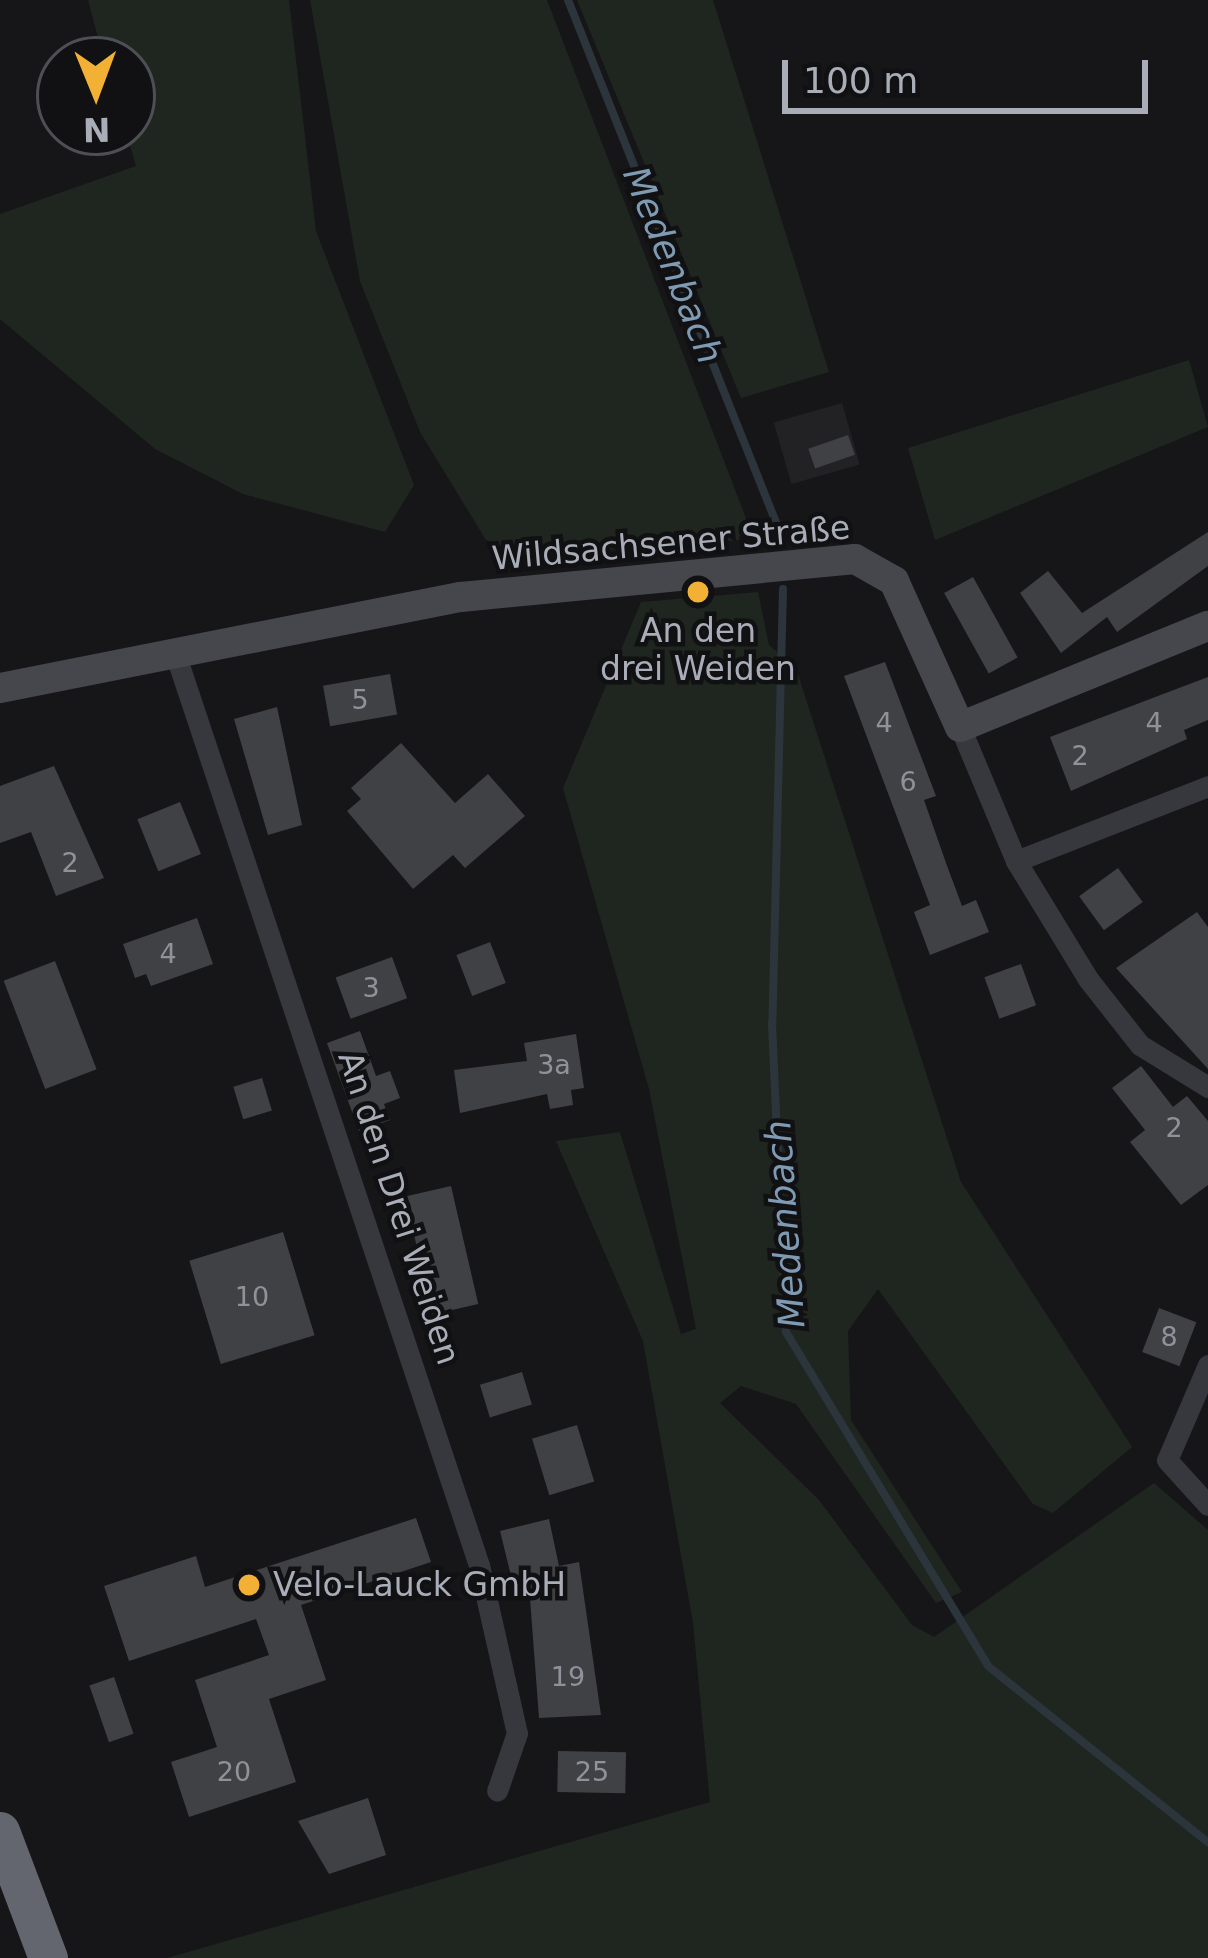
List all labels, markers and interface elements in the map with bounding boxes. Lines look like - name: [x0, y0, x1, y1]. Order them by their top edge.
- north arrow: [36, 36, 156, 156]
- scale bar: [788, 36, 1154, 110]
- text: 100 m: [803, 60, 918, 101]
- text: N: [82, 110, 111, 149]
- water label: Medenbach: [614, 160, 732, 370]
- street label: Wildsachsener Straße: [490, 508, 852, 578]
- marker: An den drei Weiden: [685, 579, 711, 605]
- place label: An den drei Weiden: [600, 611, 796, 689]
- house number: 5: [351, 684, 369, 716]
- house number: 4: [875, 707, 893, 739]
- house number: 4: [1145, 707, 1163, 739]
- house number: 2: [1071, 740, 1089, 772]
- house number: 6: [899, 766, 917, 798]
- house number: 2: [61, 847, 79, 879]
- house number: 4: [159, 938, 177, 970]
- house number: 3: [362, 972, 380, 1004]
- street label: An den Drei Weiden: [330, 1046, 468, 1370]
- house number: 3a: [537, 1049, 571, 1081]
- house number: 2: [1165, 1112, 1183, 1144]
- water label: Medenbach: [756, 1118, 814, 1330]
- house number: 10: [235, 1281, 269, 1313]
- house number: 8: [1160, 1321, 1178, 1353]
- place label: Velo-Lauck GmbH: [273, 1565, 566, 1605]
- marker: Velo-Lauck GmbH: [236, 1572, 262, 1598]
- house number: 19: [551, 1661, 585, 1693]
- house number: 20: [217, 1756, 251, 1788]
- house number: 25: [575, 1756, 609, 1788]

